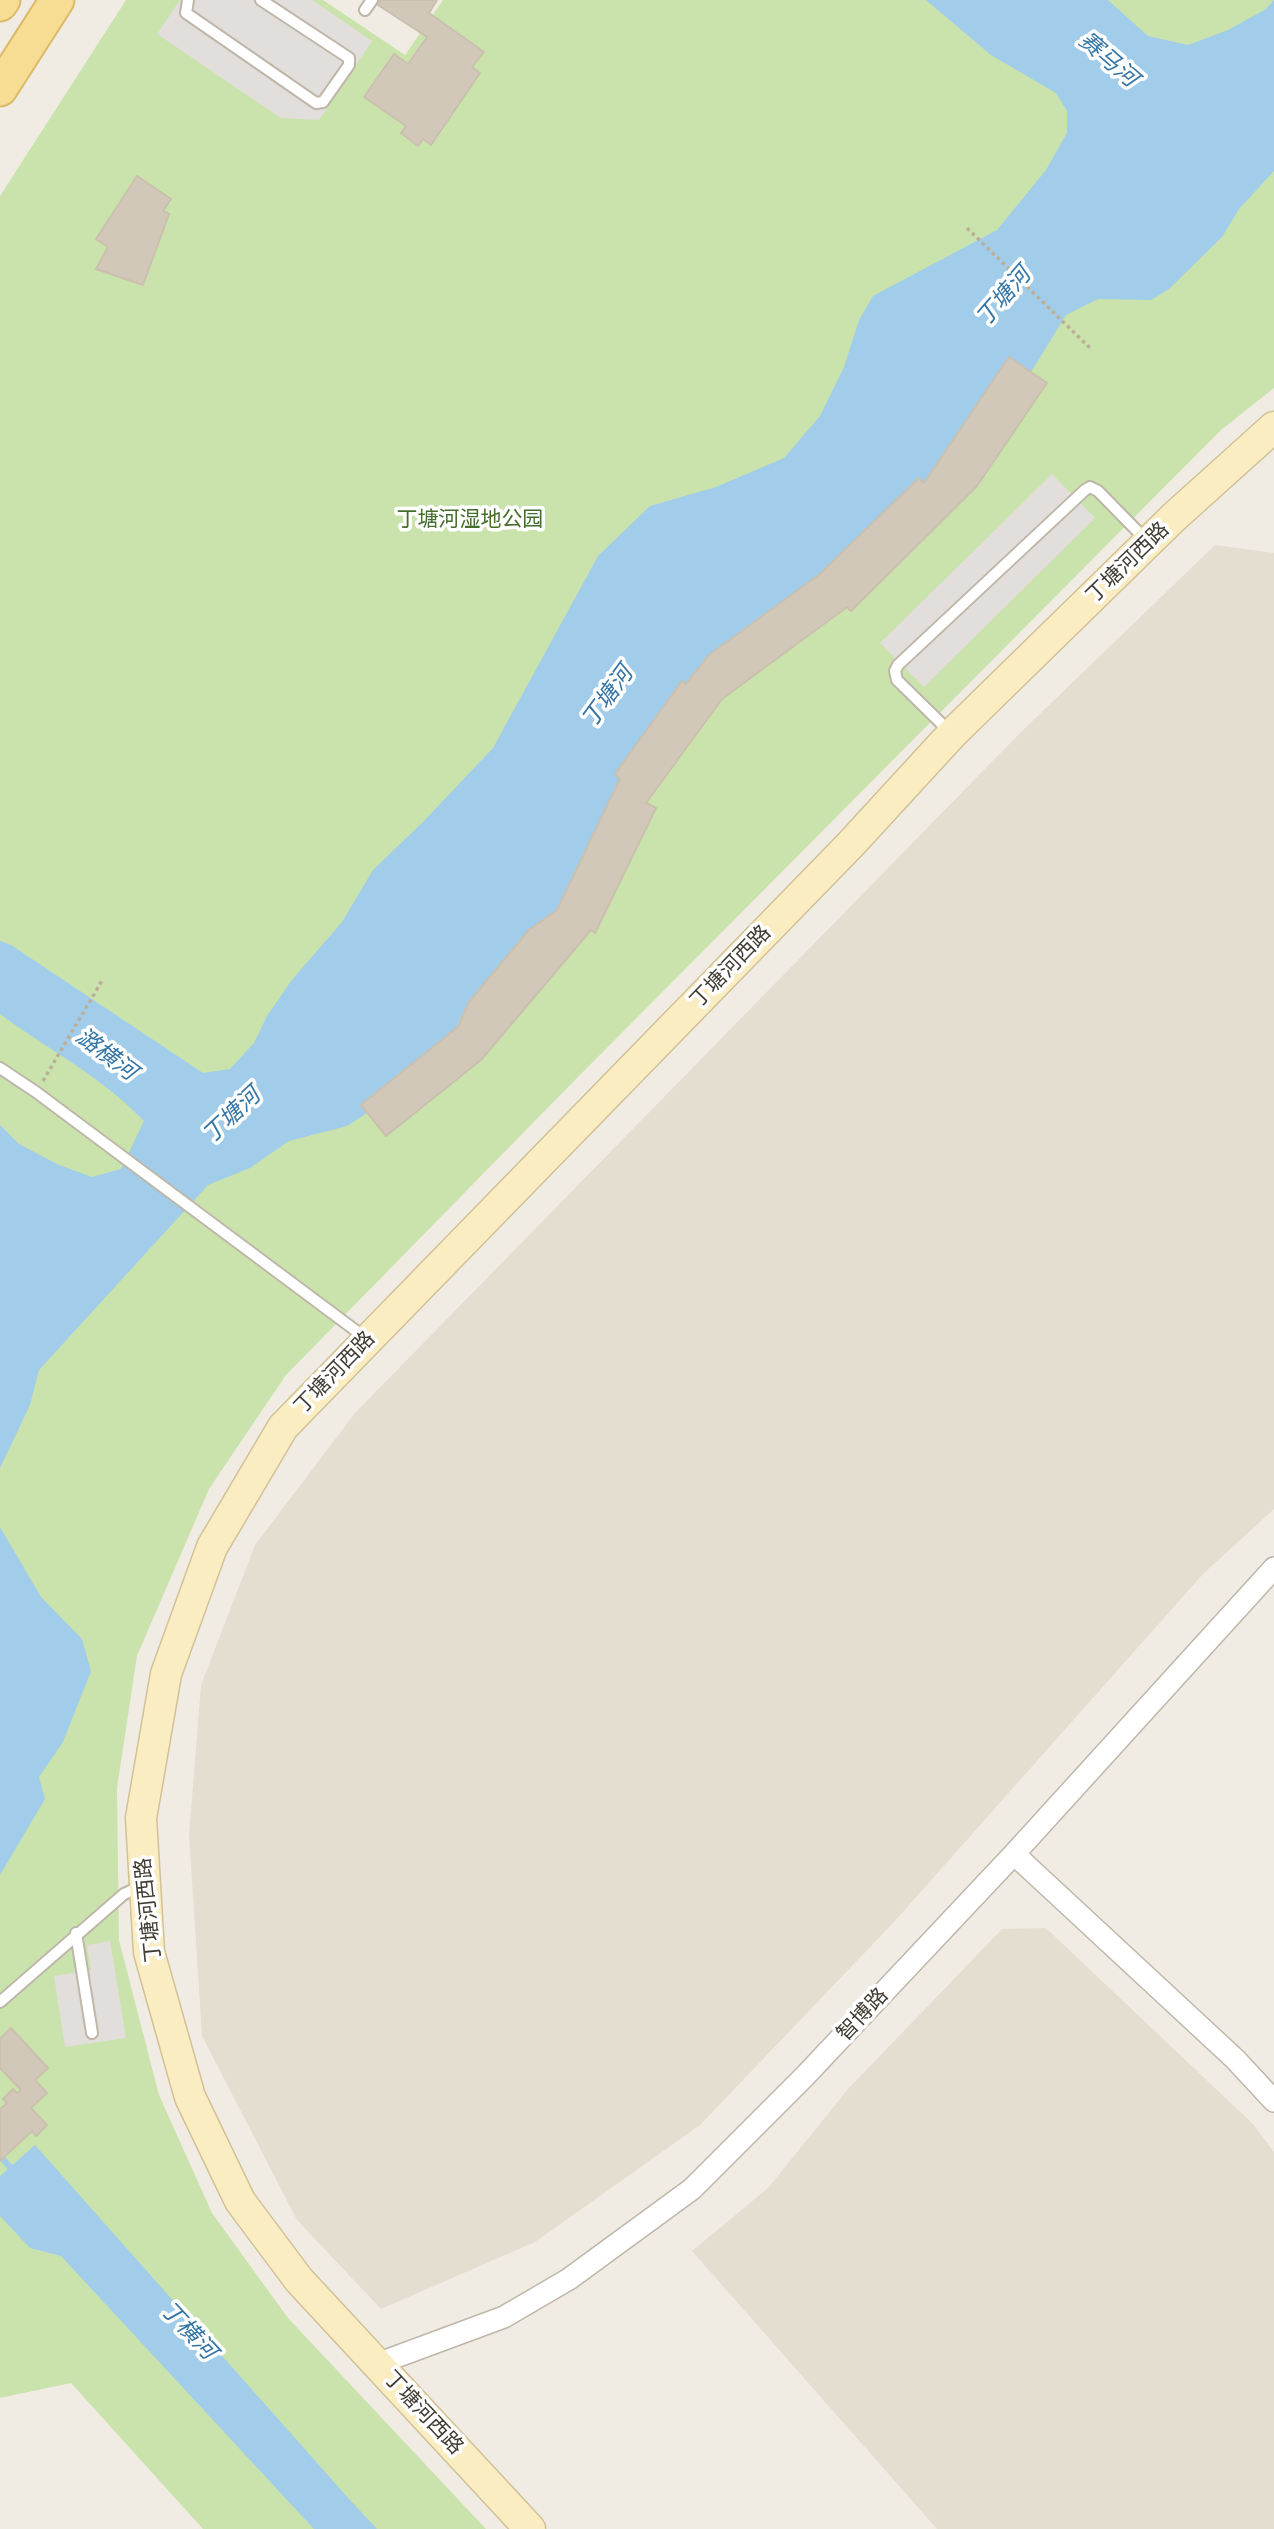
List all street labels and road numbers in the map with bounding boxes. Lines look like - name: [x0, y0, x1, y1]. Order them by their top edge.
- street label: 丁塘河西路: [1081, 517, 1175, 609]
- street label: 丁塘河西路: [685, 920, 777, 1014]
- street label: 丁塘河西路: [289, 1326, 381, 1420]
- street label: 丁塘河西路: [131, 1856, 167, 1964]
- street label: 智博路: [832, 1983, 894, 2047]
- street label: 丁塘河西路: [378, 2366, 468, 2460]

